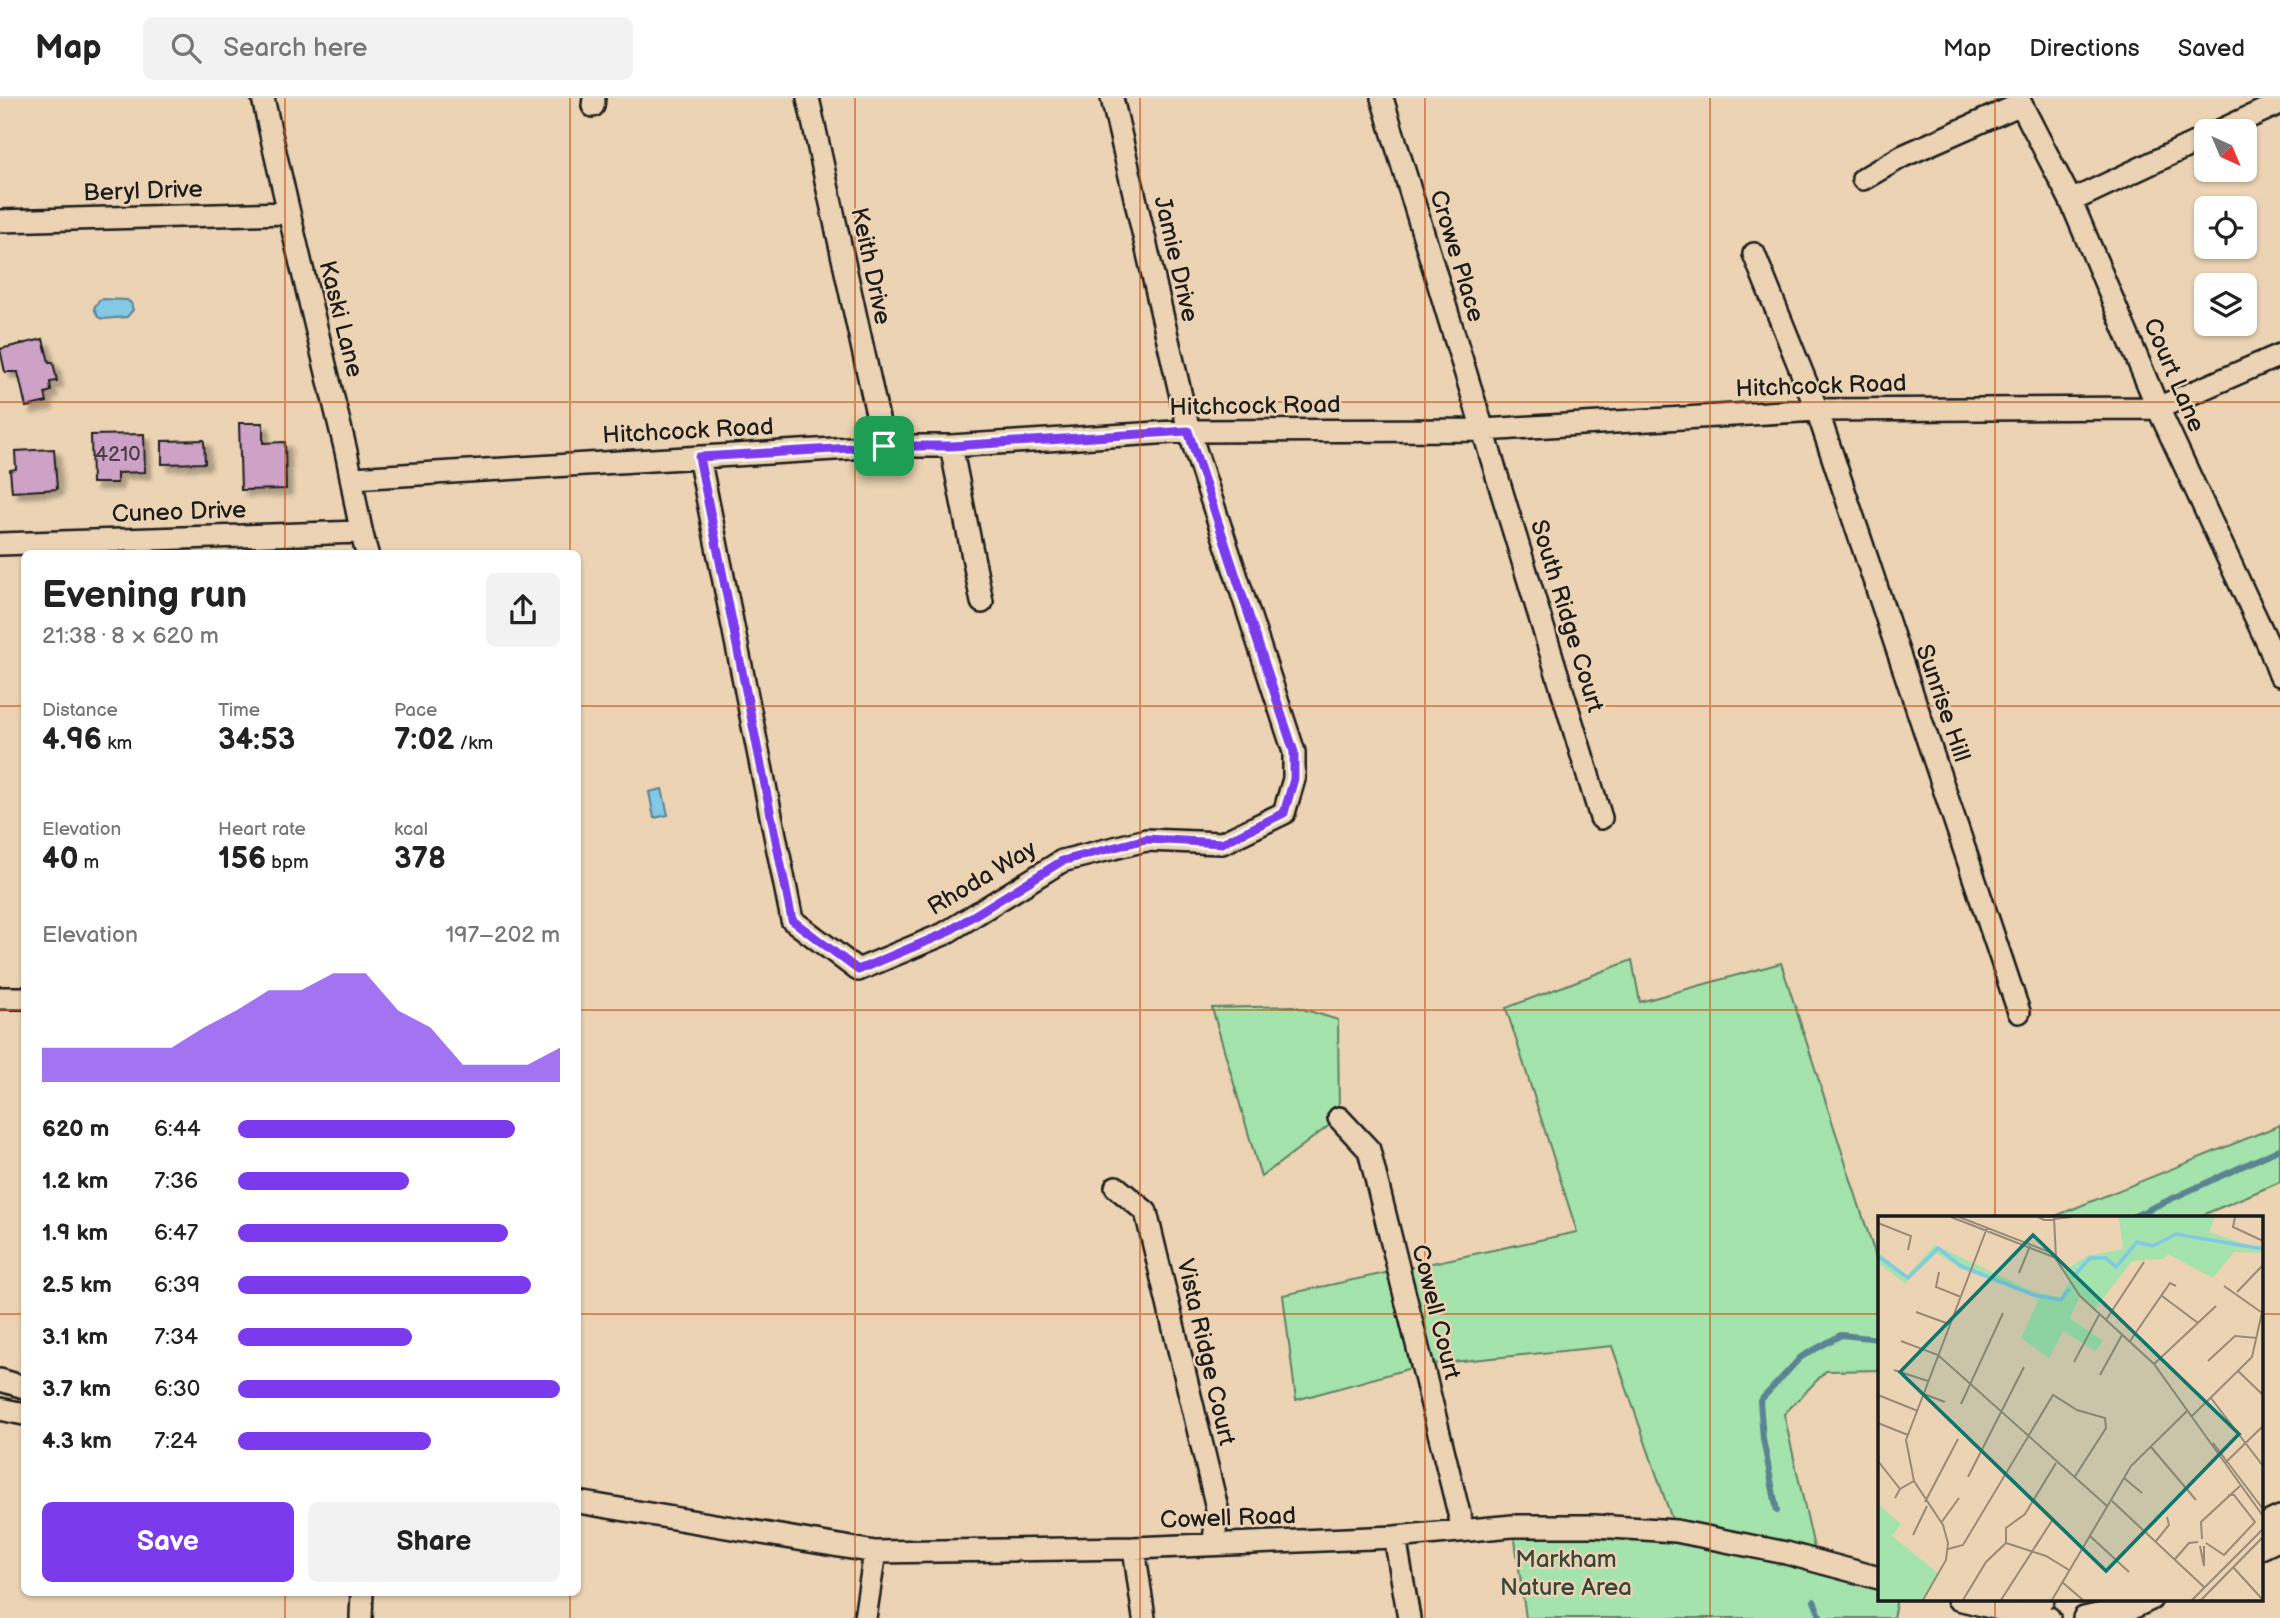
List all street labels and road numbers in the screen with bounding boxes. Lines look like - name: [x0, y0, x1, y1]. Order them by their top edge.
- street label: Beryl Drive: [83, 174, 203, 208]
- street label: Crowe Place: [1423, 187, 1491, 325]
- street label: Jamie Drive: [1147, 193, 1205, 325]
- street label: Keith Drive: [844, 205, 898, 327]
- street label: Kaski Lane: [313, 258, 369, 380]
- street label: Court Lane: [2137, 314, 2211, 436]
- street label: Hitchcock Road: [1735, 369, 1907, 403]
- street label: Hitchcock Road: [1169, 390, 1341, 422]
- street label: Hitchcock Road: [602, 412, 774, 450]
- street label: Cuneo Drive: [111, 495, 247, 529]
- street label: South Ridge Court: [1524, 516, 1610, 716]
- street label: Sunrise Hill: [1909, 641, 1977, 765]
- street label: Rhoda Way: [922, 834, 1042, 922]
- street label: Cowell Court: [1405, 1242, 1467, 1383]
- street label: Vista Ridge Court: [1170, 1256, 1242, 1449]
- street label: Cowell Road: [1160, 1501, 1296, 1535]

